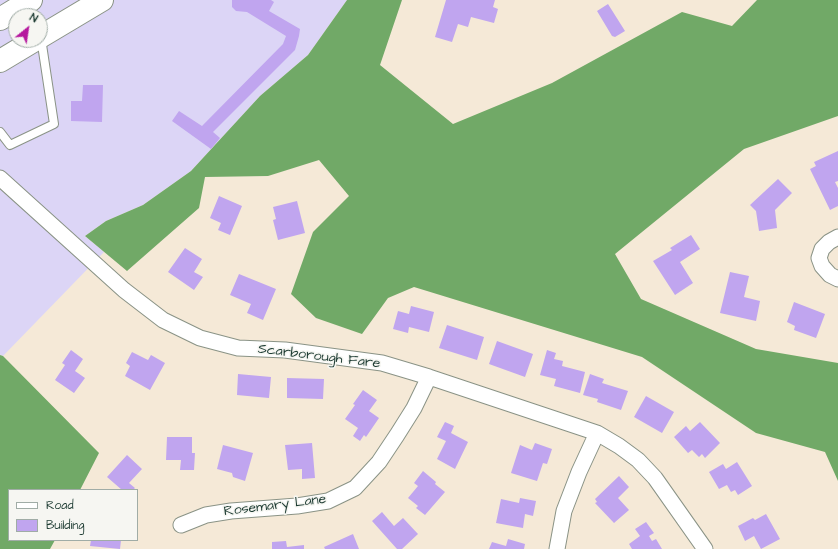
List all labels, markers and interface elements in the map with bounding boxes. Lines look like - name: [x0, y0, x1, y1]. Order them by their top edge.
- north arrow: [8, 8, 48, 48]
- text: N: [27, 10, 40, 26]
- street label: Scarborough Fare: [257, 341, 381, 373]
- legend: [8, 489, 138, 541]
- street label: Rosemary Lane: [223, 491, 327, 521]
- text: Road: [46, 497, 74, 514]
- text: Building: [46, 517, 84, 534]

